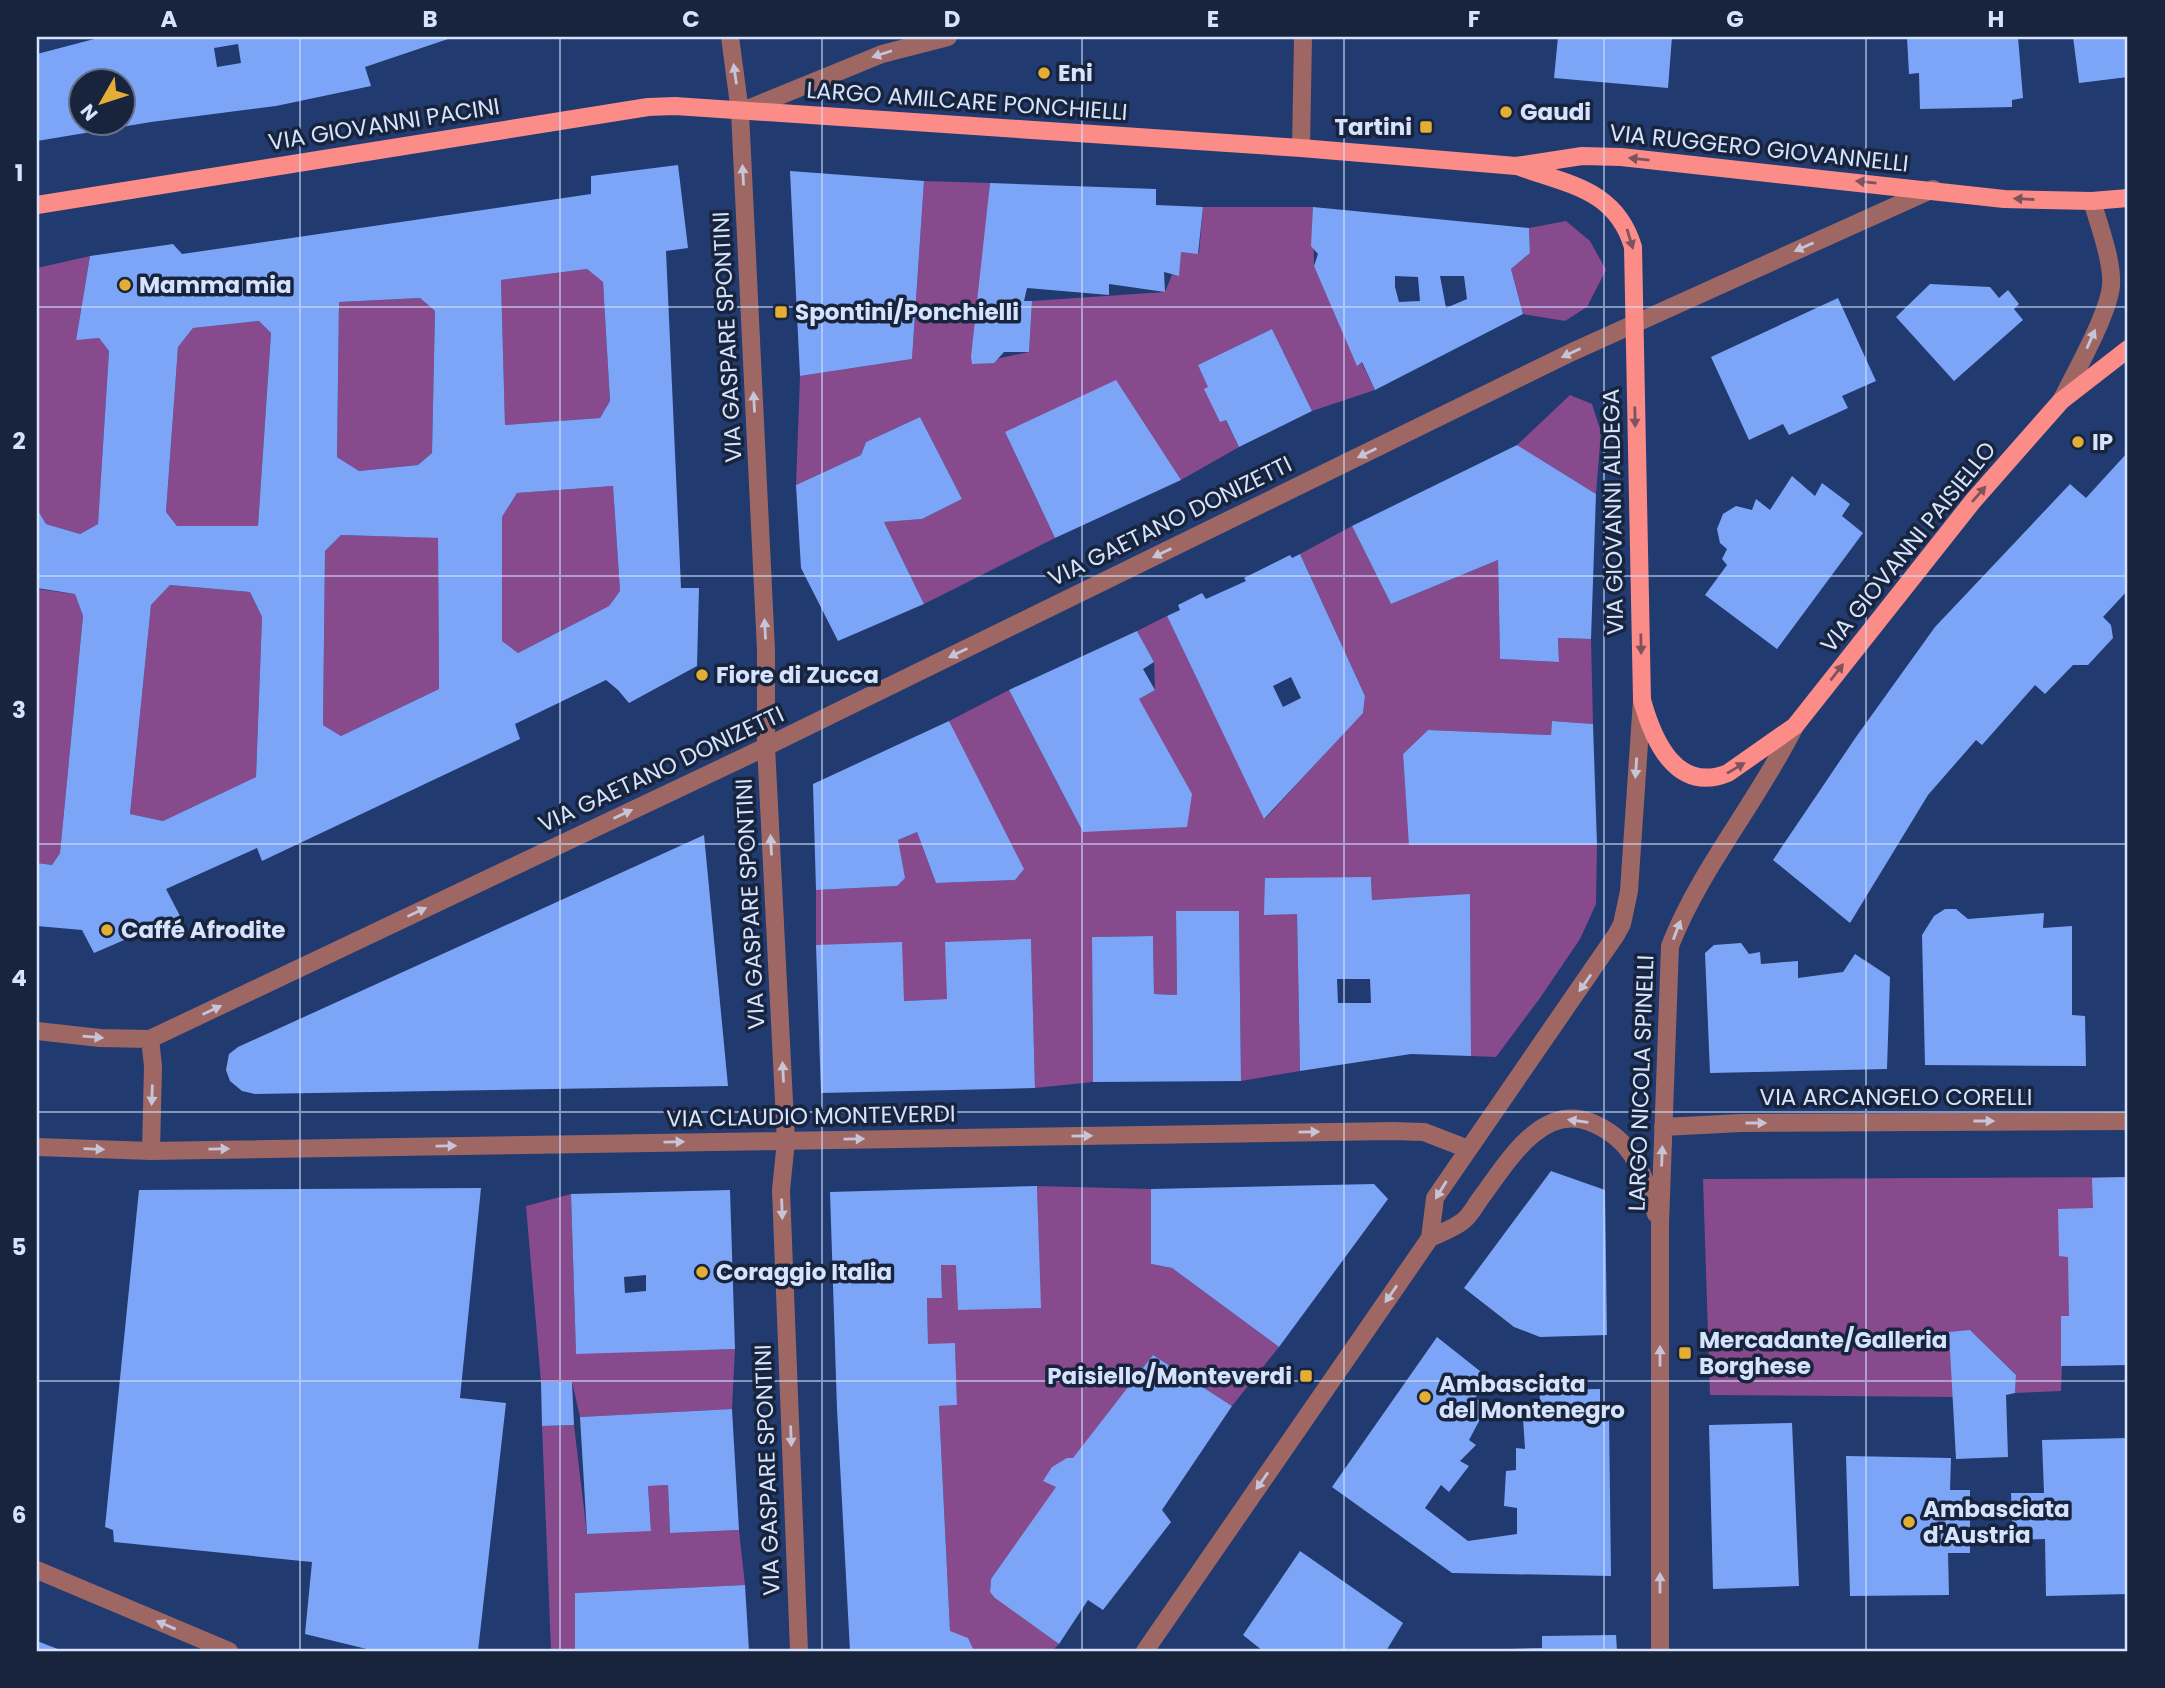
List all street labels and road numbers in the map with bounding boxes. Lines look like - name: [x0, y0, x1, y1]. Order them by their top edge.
- street label: LARGO AMILCARE PONCHIELLI: [805, 74, 1129, 128]
- street label: VIA GIOVANNI PACINI: [266, 90, 502, 158]
- street label: VIA RUGGERO GIOVANNELLI: [1608, 116, 1910, 180]
- street label: VIA GASPARE SPONTINI: [704, 211, 750, 463]
- street label: VIA GIOVANNI ALDEGA: [1595, 388, 1631, 636]
- street label: VIA GIOVANNI PAISIELLO: [1813, 435, 2003, 659]
- street label: VIA GAETANO DONIZETTI: [1043, 448, 1297, 594]
- street label: VIA GAETANO DONIZETTI: [533, 698, 789, 840]
- street label: VIA GASPARE SPONTINI: [727, 778, 773, 1030]
- street label: LARGO NICOLA SPINELLI: [1621, 954, 1661, 1212]
- street label: VIA ARCANGELO CORELLI: [1760, 1081, 2032, 1113]
- street label: VIA CLAUDIO MONTEVERDI: [666, 1097, 956, 1135]
- street label: VIA GASPARE SPONTINI: [747, 1344, 787, 1596]

